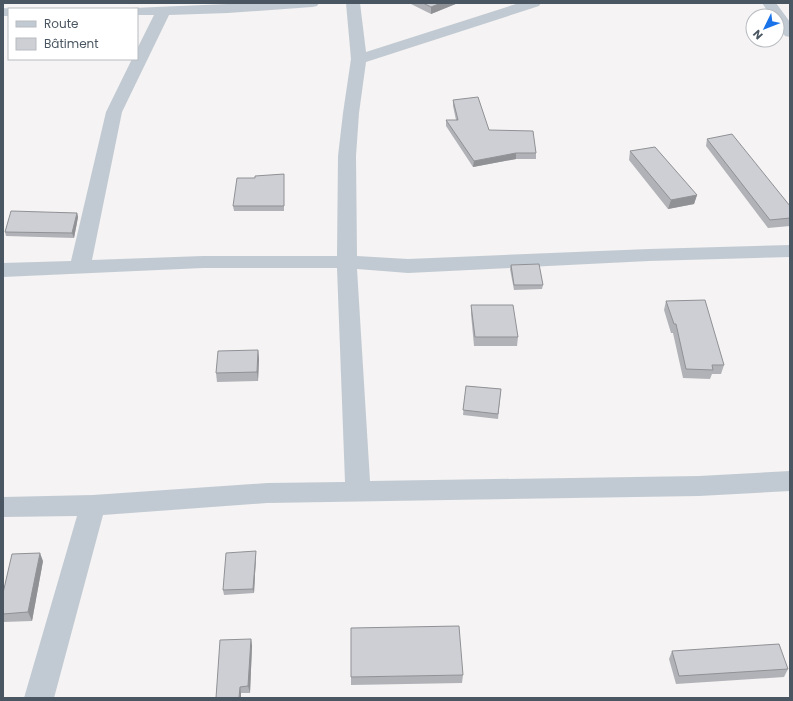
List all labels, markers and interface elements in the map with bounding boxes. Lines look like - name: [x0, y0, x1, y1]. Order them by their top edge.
- legend: [8, 8, 138, 60]
- north arrow: [745, 8, 785, 48]
- text: Route: [44, 15, 78, 32]
- text: N: [749, 26, 766, 43]
- text: Bâtiment: [44, 35, 99, 52]

